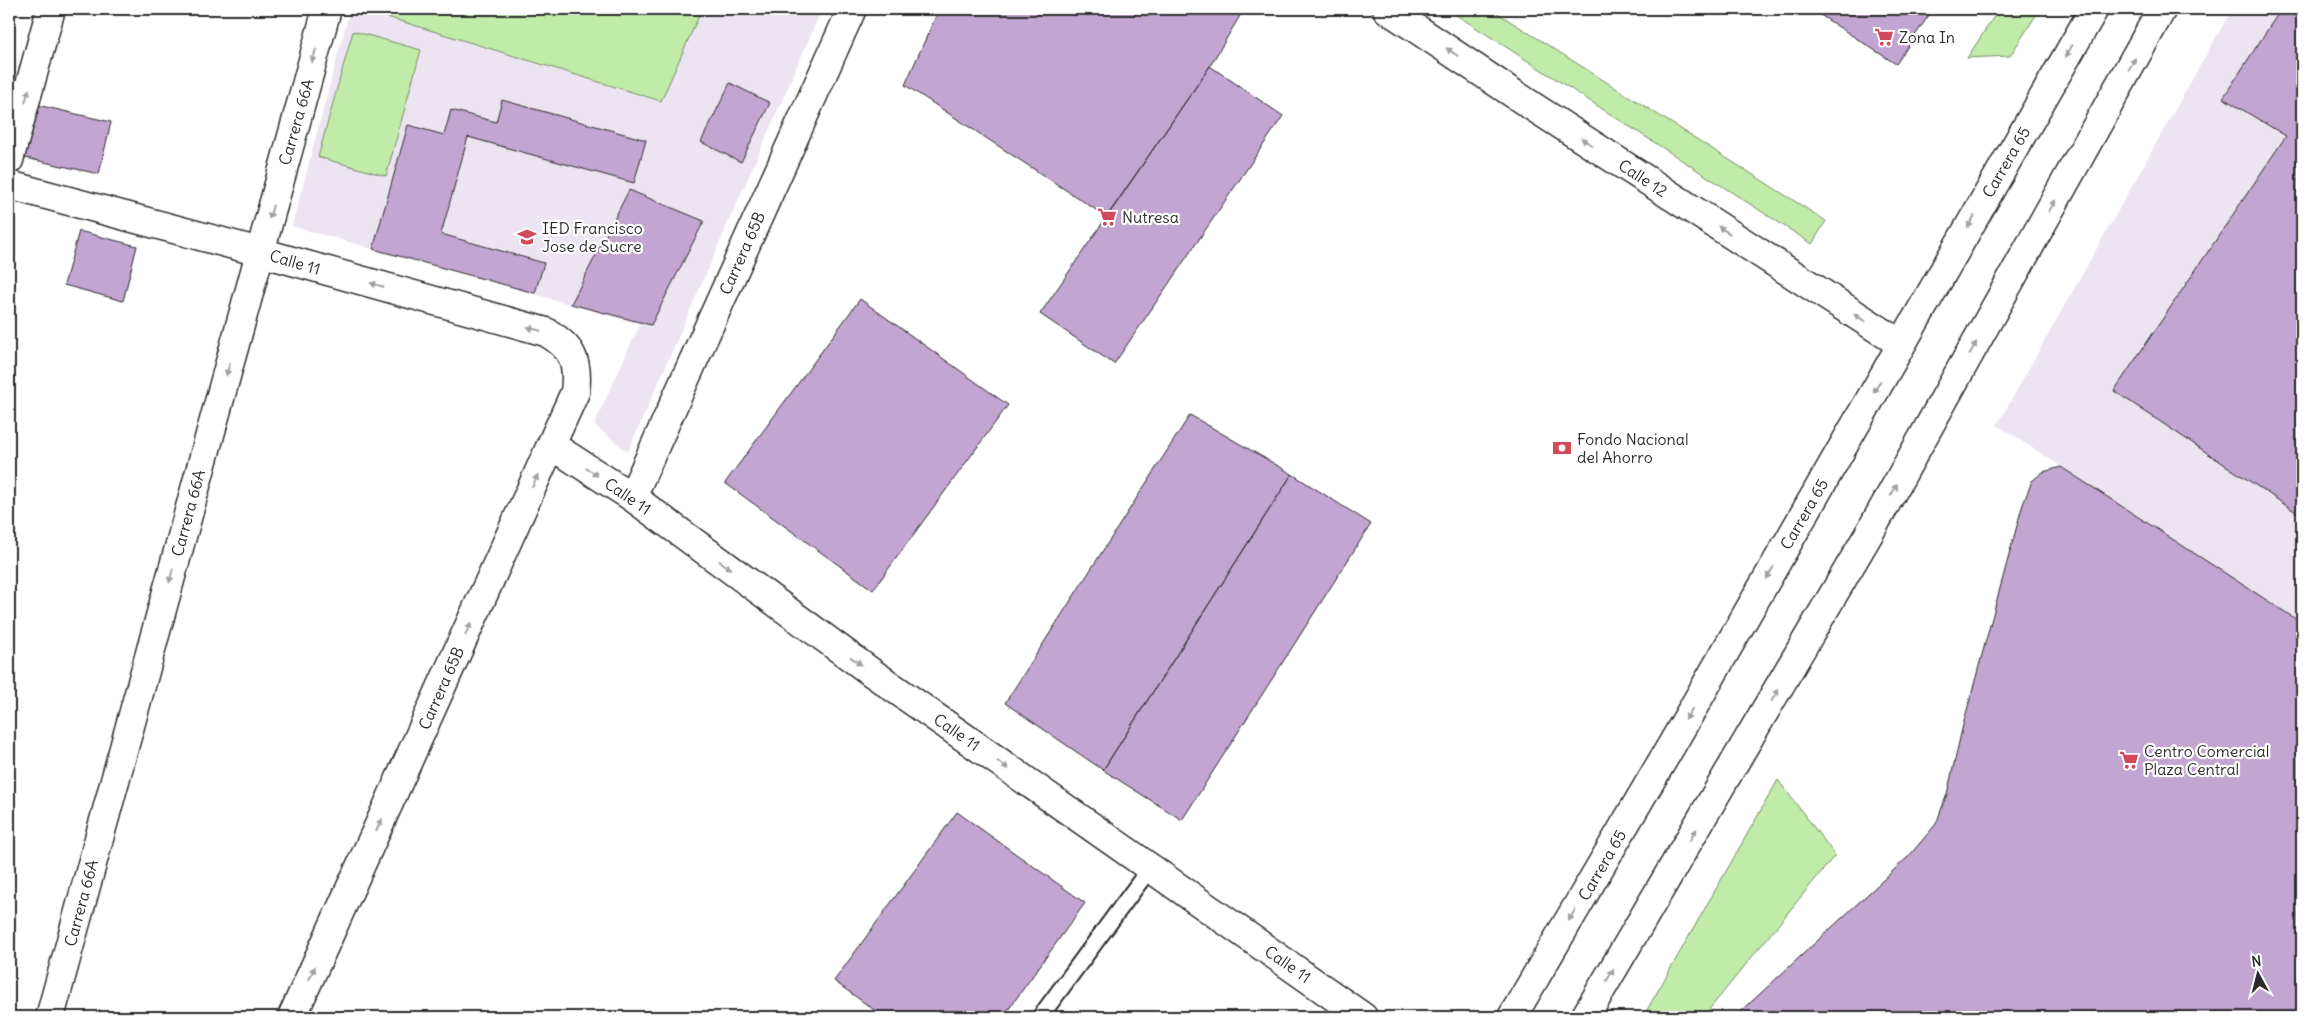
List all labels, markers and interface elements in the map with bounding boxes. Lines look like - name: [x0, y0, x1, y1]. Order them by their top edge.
- supermarket icon: Zona In: [1873, 26, 1895, 48]
- place label: Zona In: [1899, 27, 1955, 47]
- one-way arrow: [2065, 44, 2074, 58]
- one-way arrow: [1445, 47, 1458, 57]
- one-way arrow: [310, 48, 318, 63]
- one-way arrow: [2127, 57, 2136, 71]
- street label: Carrera 66A: [274, 77, 318, 167]
- one-way arrow: [23, 89, 31, 104]
- street label: Carrera 65: [1978, 123, 2034, 201]
- one-way arrow: [1580, 137, 1594, 147]
- street label: Calle 12: [1615, 155, 1671, 201]
- one-way arrow: [2048, 199, 2057, 213]
- one-way arrow: [266, 205, 274, 220]
- supermarket icon: Nutresa: [1096, 206, 1118, 228]
- place label: Nutresa: [1122, 207, 1179, 227]
- street label: Carrera 65B: [715, 208, 769, 298]
- one-way arrow: [1967, 216, 1976, 229]
- place label: IED Francisco Jose de Sucre: [542, 218, 643, 256]
- one-way arrow: [1717, 225, 1730, 235]
- school or university icon: IED Francisco Jose de Sucre: [516, 226, 538, 248]
- street label: Calle 11: [267, 245, 323, 279]
- one-way arrow: [370, 281, 385, 289]
- one-way arrow: [1854, 313, 1867, 323]
- one-way arrow: [526, 324, 541, 332]
- one-way arrow: [1969, 340, 1977, 355]
- one-way arrow: [223, 362, 231, 377]
- one-way arrow: [1873, 379, 1881, 394]
- place label: Fondo Nacional del Ahorro: [1577, 429, 1689, 467]
- bank icon: Fondo Nacional del Ahorro: [1551, 437, 1573, 459]
- one-way arrow: [585, 467, 599, 476]
- street label: Carrera 66A: [167, 468, 209, 558]
- street label: Calle 11: [601, 473, 655, 519]
- one-way arrow: [531, 474, 539, 488]
- street label: Carrera 65: [1776, 475, 1832, 553]
- one-way arrow: [1890, 482, 1898, 497]
- one-way arrow: [718, 560, 732, 570]
- one-way arrow: [1766, 567, 1775, 580]
- one-way arrow: [166, 569, 174, 584]
- one-way arrow: [464, 622, 472, 636]
- street label: Carrera 65B: [414, 643, 468, 733]
- one-way arrow: [849, 656, 863, 666]
- one-way arrow: [1770, 688, 1779, 702]
- one-way arrow: [1685, 708, 1694, 721]
- street label: Calle 11: [930, 709, 984, 755]
- place label: Centro Comercial Plaza Central: [2144, 741, 2269, 779]
- supermarket icon: Centro Comercial Plaza Central: [2118, 749, 2140, 771]
- one-way arrow: [996, 760, 1010, 770]
- one-way arrow: [376, 818, 384, 832]
- street label: Carrera 65: [1574, 826, 1630, 904]
- one-way arrow: [1688, 829, 1697, 842]
- street label: Carrera 66A: [60, 858, 102, 948]
- one-way arrow: [1568, 907, 1576, 922]
- street label: Calle 11: [1261, 941, 1315, 987]
- north arrow: [2234, 948, 2284, 998]
- text: N: [2251, 952, 2262, 971]
- one-way arrow: [309, 966, 317, 980]
- one-way arrow: [1606, 969, 1615, 982]

